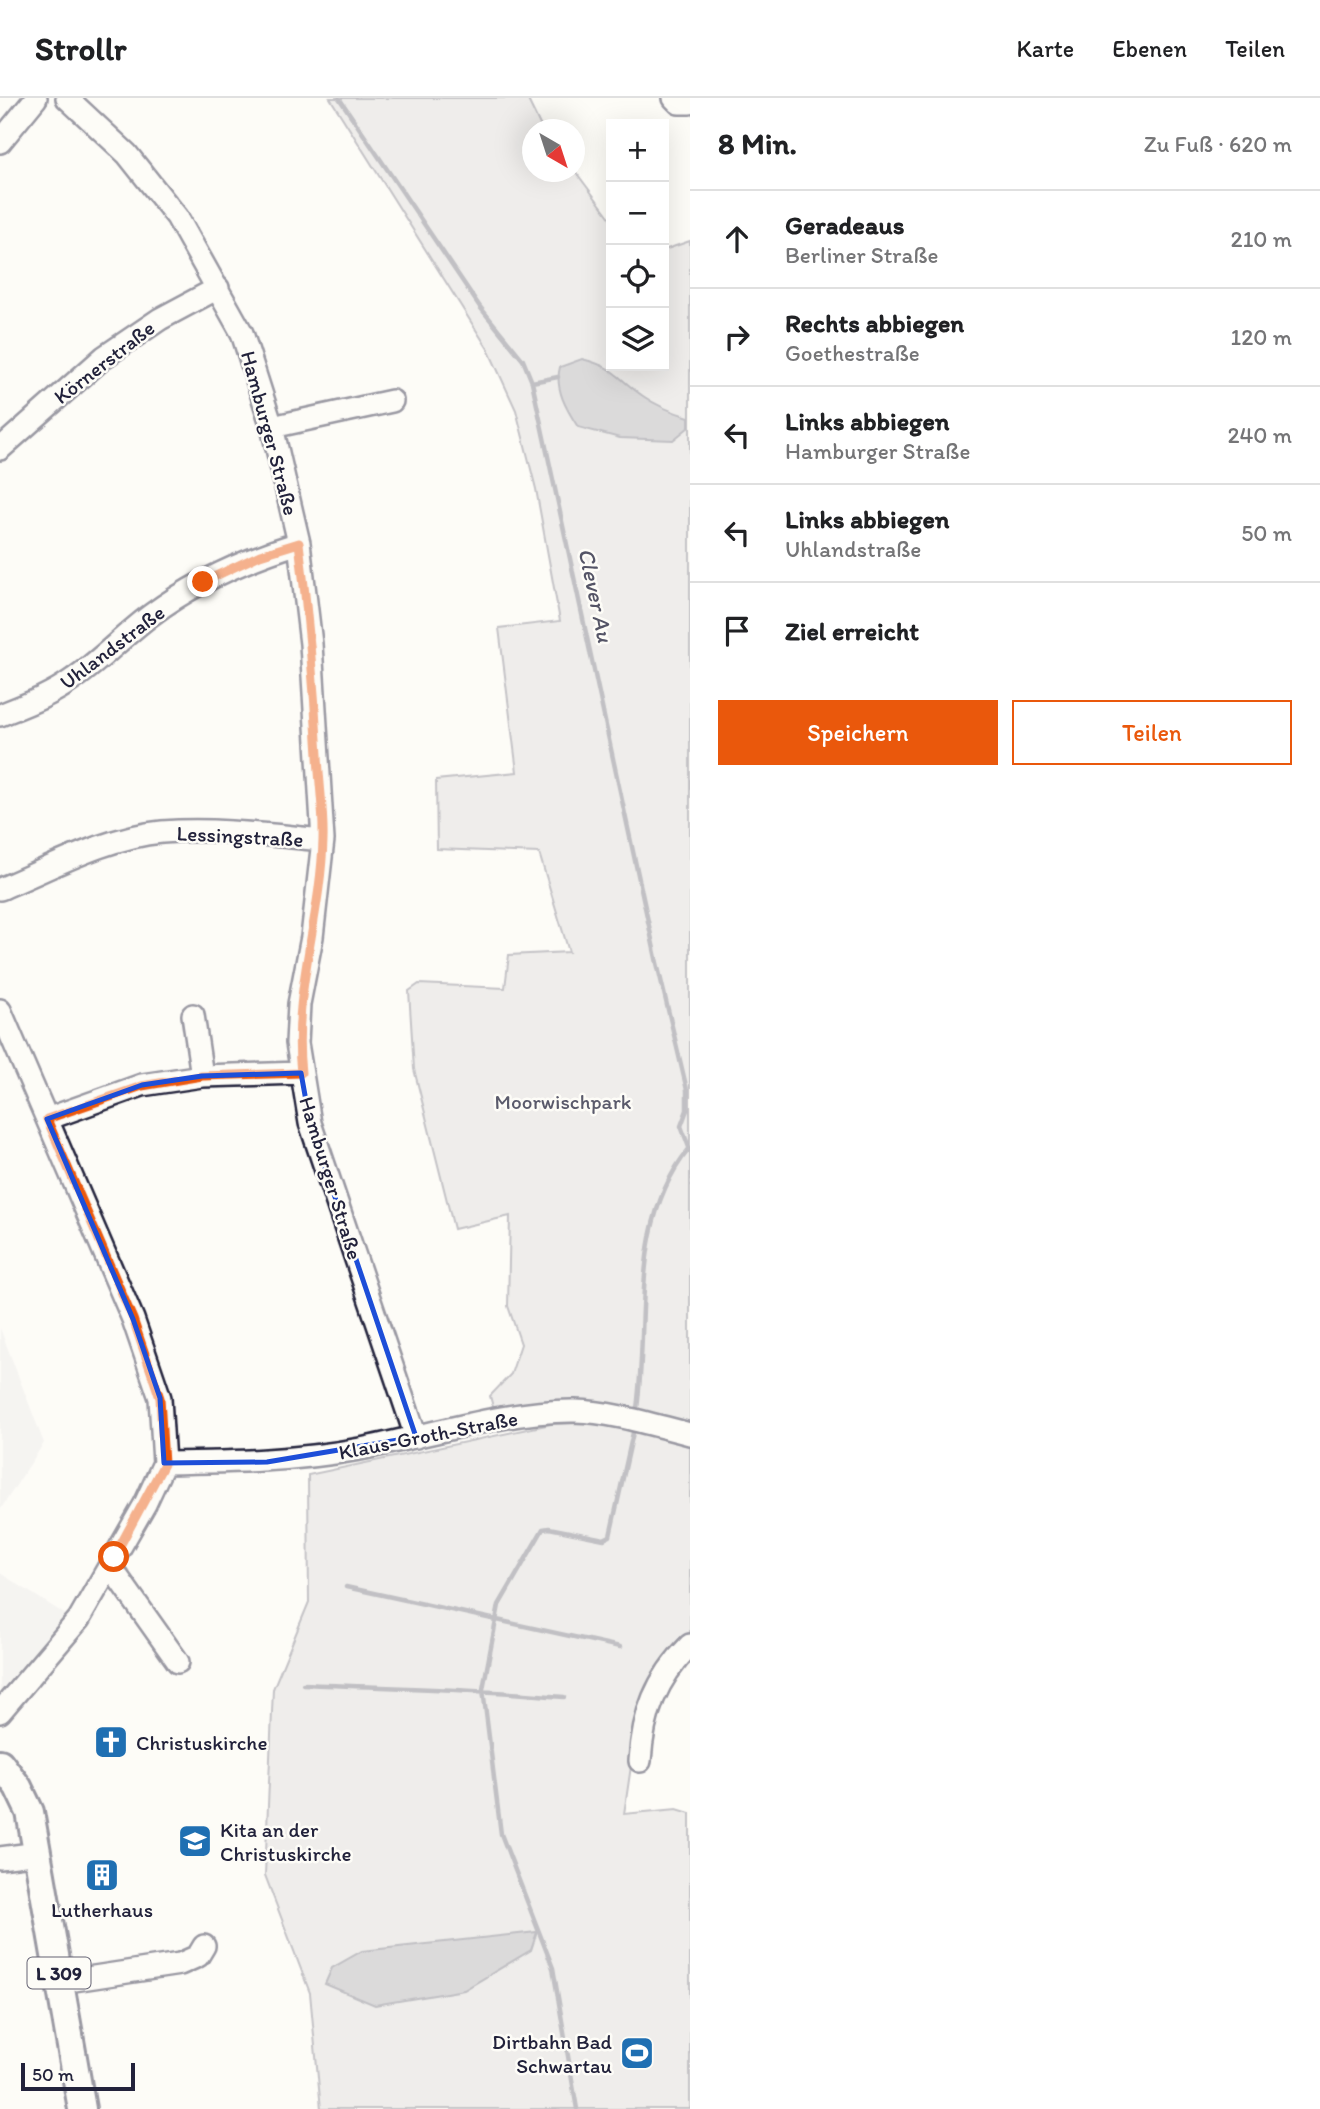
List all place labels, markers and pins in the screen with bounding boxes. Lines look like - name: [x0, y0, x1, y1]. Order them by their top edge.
- church icon: Christuskirche: [92, 1723, 130, 1761]
- place label: Christuskirche: [136, 1730, 268, 1755]
- place label: Kita an der Christuskirche: [220, 1817, 352, 1866]
- school or university icon: Kita an der Christuskirche: [176, 1822, 214, 1860]
- building icon: Lutherhaus: [83, 1856, 121, 1894]
- place label: Lutherhaus: [51, 1897, 153, 1922]
- place label: Dirtbahn Bad Schwartau: [492, 2029, 613, 2078]
- sports icon: Dirtbahn Bad Schwartau: [618, 2034, 656, 2072]

